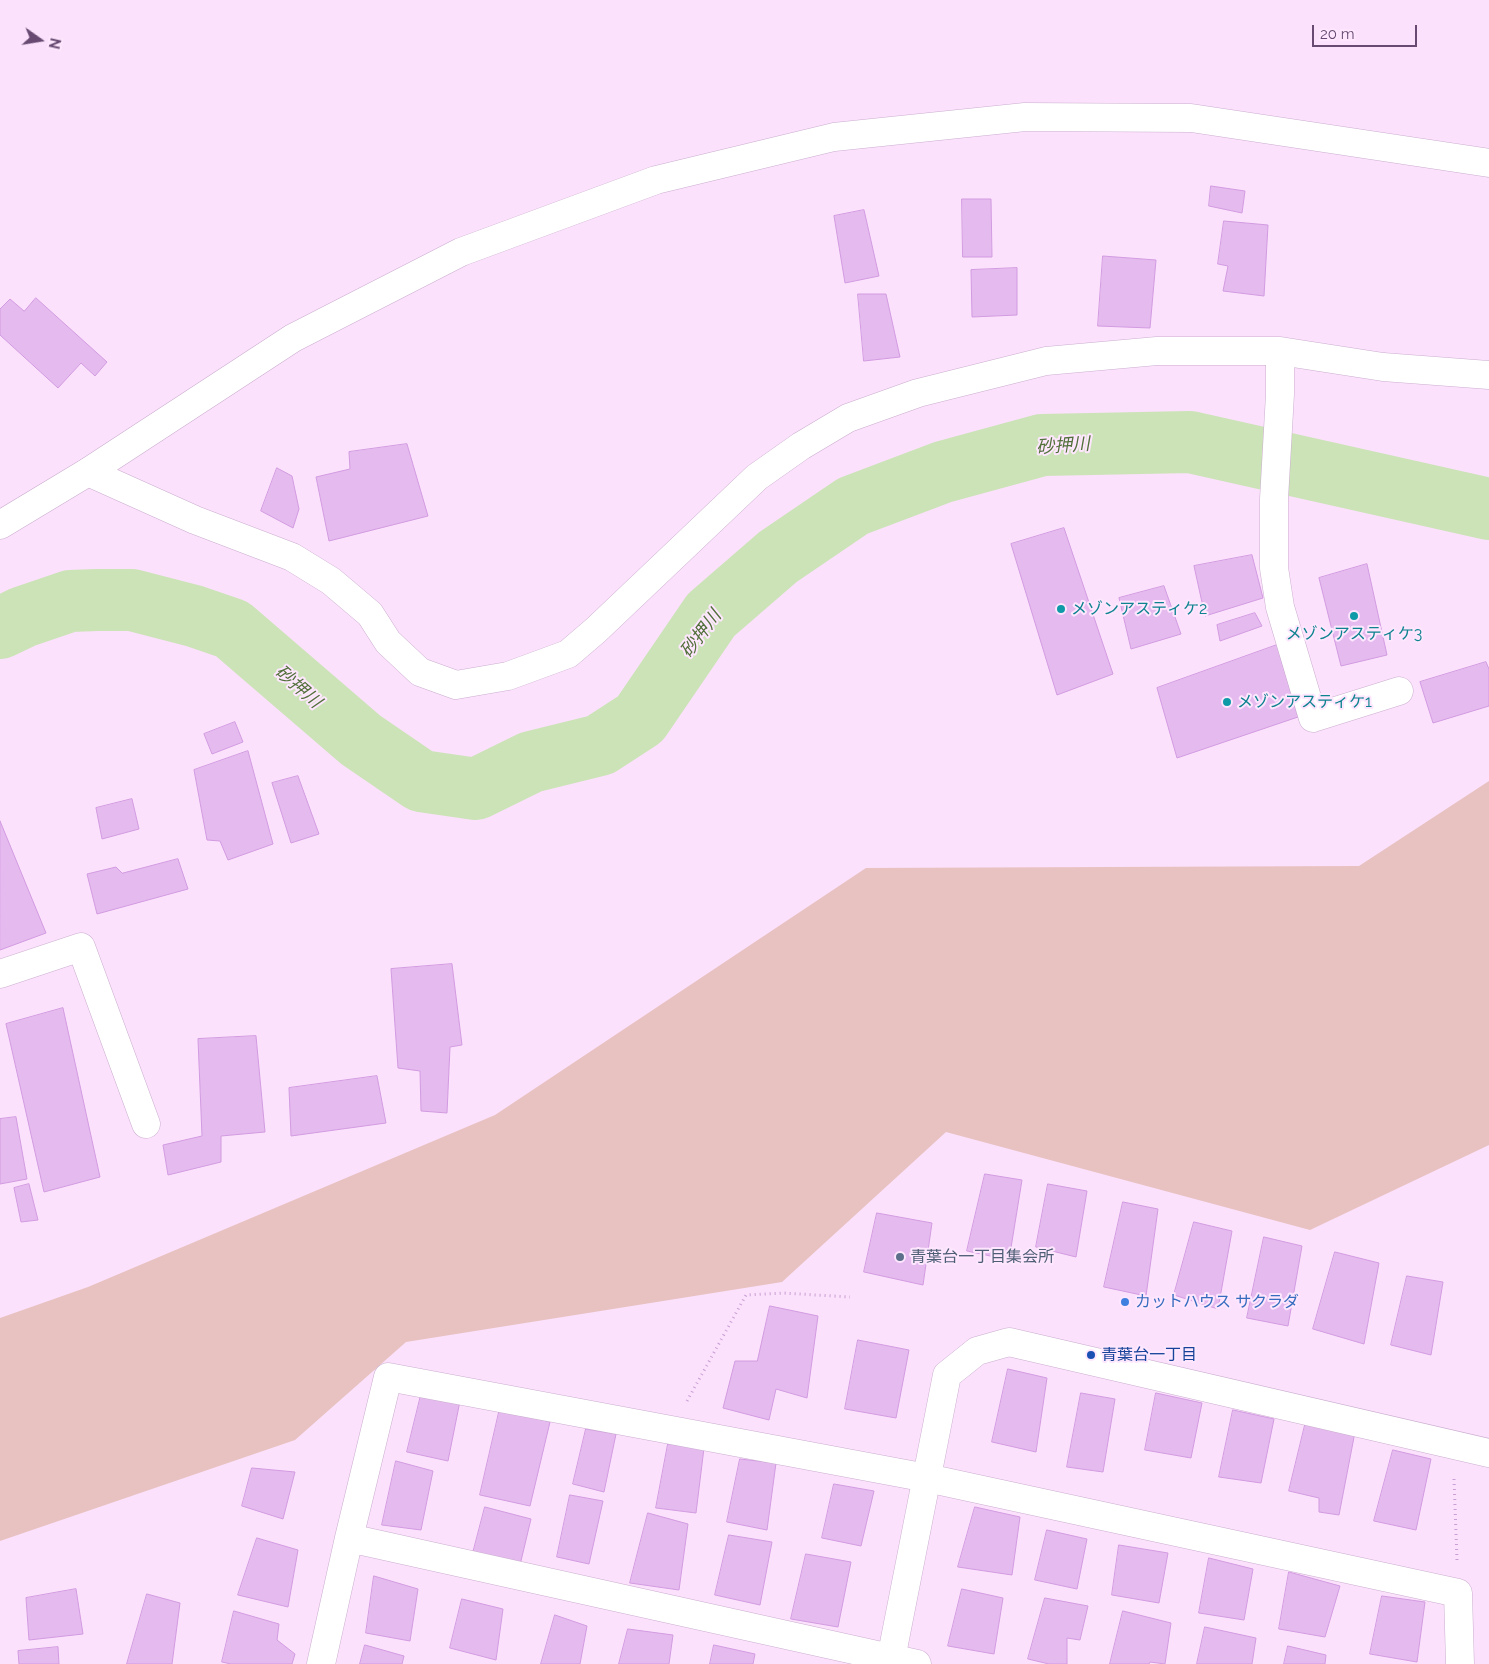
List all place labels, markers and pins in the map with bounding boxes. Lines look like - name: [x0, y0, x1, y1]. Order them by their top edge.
- place label: メゾンアスティケ2: [1071, 599, 1207, 619]
- marker: メゾンアスティケ2: [1055, 603, 1067, 615]
- marker: メゾンアスティケ3: [1348, 610, 1360, 622]
- place label: メゾンアスティケ3: [1286, 624, 1422, 644]
- place label: メゾンアスティケ1: [1237, 692, 1372, 712]
- marker: メゾンアスティケ1: [1221, 696, 1233, 708]
- place label: 青葉台一丁目集会所: [910, 1247, 1054, 1267]
- marker: 青葉台一丁目集会所: [894, 1251, 906, 1263]
- place label: カットハウス サクラダ: [1135, 1292, 1299, 1312]
- marker: カットハウス サクラダ: [1119, 1296, 1131, 1308]
- place label: 青葉台一丁目: [1101, 1345, 1197, 1365]
- marker: 青葉台一丁目: [1085, 1349, 1097, 1361]

